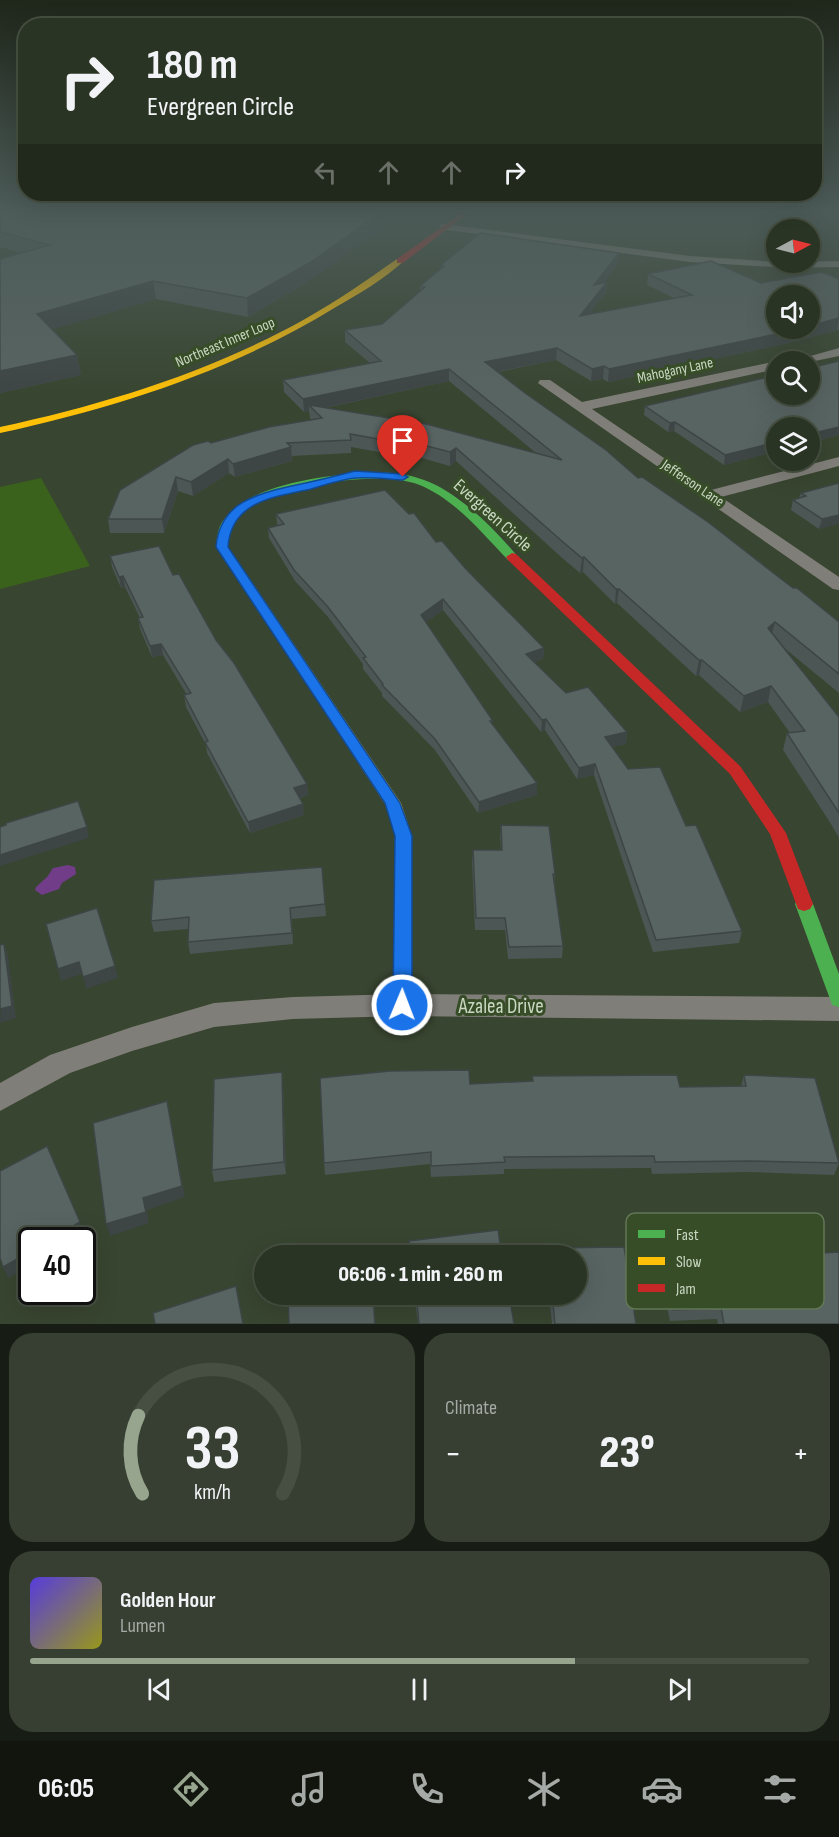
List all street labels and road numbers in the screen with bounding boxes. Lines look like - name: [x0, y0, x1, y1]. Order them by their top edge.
- street label: Northeast Inner Loop: [173, 313, 278, 372]
- street label: Mahogany Lane: [635, 353, 715, 388]
- street label: Jefferson Lane: [657, 455, 728, 511]
- street label: Evergreen Circle: [449, 475, 536, 556]
- street label: Azalea Drive: [457, 994, 544, 1019]

